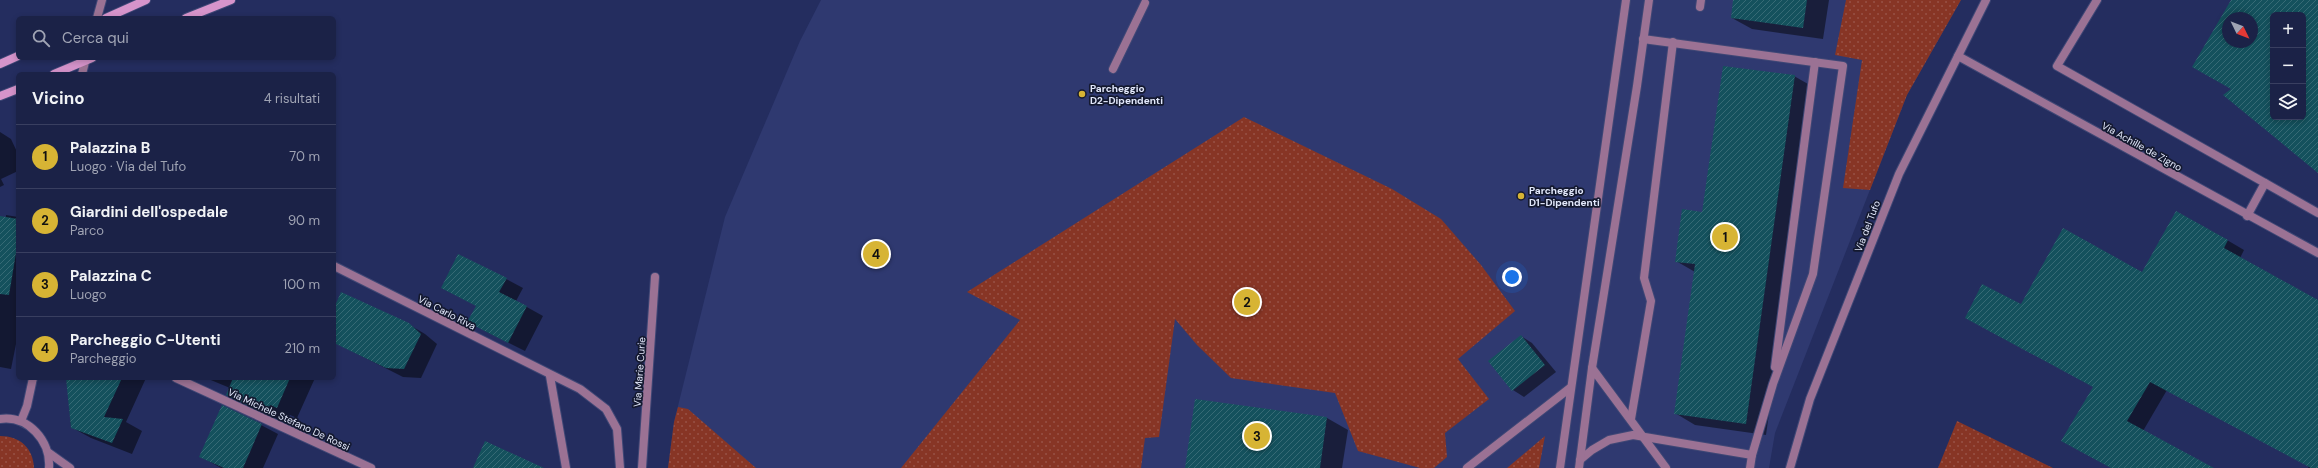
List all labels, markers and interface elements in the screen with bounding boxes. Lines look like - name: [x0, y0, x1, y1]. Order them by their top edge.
- north arrow: [2222, 12, 2258, 48]
- map controls: [2270, 12, 2306, 120]
- button: +: [2270, 12, 2306, 48]
- search box: [16, 16, 336, 60]
- icon: search: [30, 27, 52, 49]
- text: Cerca qui: [62, 28, 129, 48]
- button: −: [2270, 48, 2306, 84]
- place label: Parcheggio D2-Dipendenti: [1090, 82, 1163, 107]
- button: layers: [2270, 84, 2306, 120]
- text: Vicino: [32, 87, 85, 109]
- marker: Parcheggio D2-Dipendenti: [1077, 89, 1087, 99]
- text: 4 risultati: [264, 90, 320, 107]
- street label: Via Achille de Zigno: [2099, 119, 2184, 174]
- text: Palazzina B: [70, 138, 150, 158]
- text: 1: [43, 148, 47, 165]
- text: 70 m: [289, 148, 320, 165]
- text: Luogo · Via del Tufo: [70, 158, 186, 175]
- place label: Parcheggio D1-Dipendenti: [1529, 184, 1600, 209]
- marker: Parcheggio D1-Dipendenti: [1516, 191, 1526, 201]
- street label: Via del Tufo: [1852, 199, 1883, 254]
- text: Giardini dell'ospedale: [70, 202, 228, 222]
- text: 2: [41, 212, 49, 229]
- text: 90 m: [288, 212, 320, 229]
- text: Parco: [70, 222, 104, 239]
- pin: 1: [1712, 222, 1738, 252]
- pin: 4: [863, 239, 889, 269]
- text: Palazzina C: [70, 266, 152, 286]
- your location: [1502, 267, 1522, 287]
- text: 3: [41, 276, 49, 293]
- text: 100 m: [283, 276, 320, 293]
- text: Luogo: [70, 286, 106, 303]
- pin: 2: [1234, 287, 1260, 317]
- street label: Via Carlo Riva: [416, 292, 478, 333]
- text: Parcheggio C-Utenti: [70, 330, 221, 350]
- street label: Via Marie Curie: [631, 336, 648, 407]
- text: 4: [41, 340, 49, 357]
- text: 210 m: [285, 340, 320, 357]
- text: Parcheggio: [70, 350, 136, 367]
- street label: Via Michele Stefano De Rossi: [226, 385, 352, 453]
- pin: 3: [1244, 421, 1270, 451]

